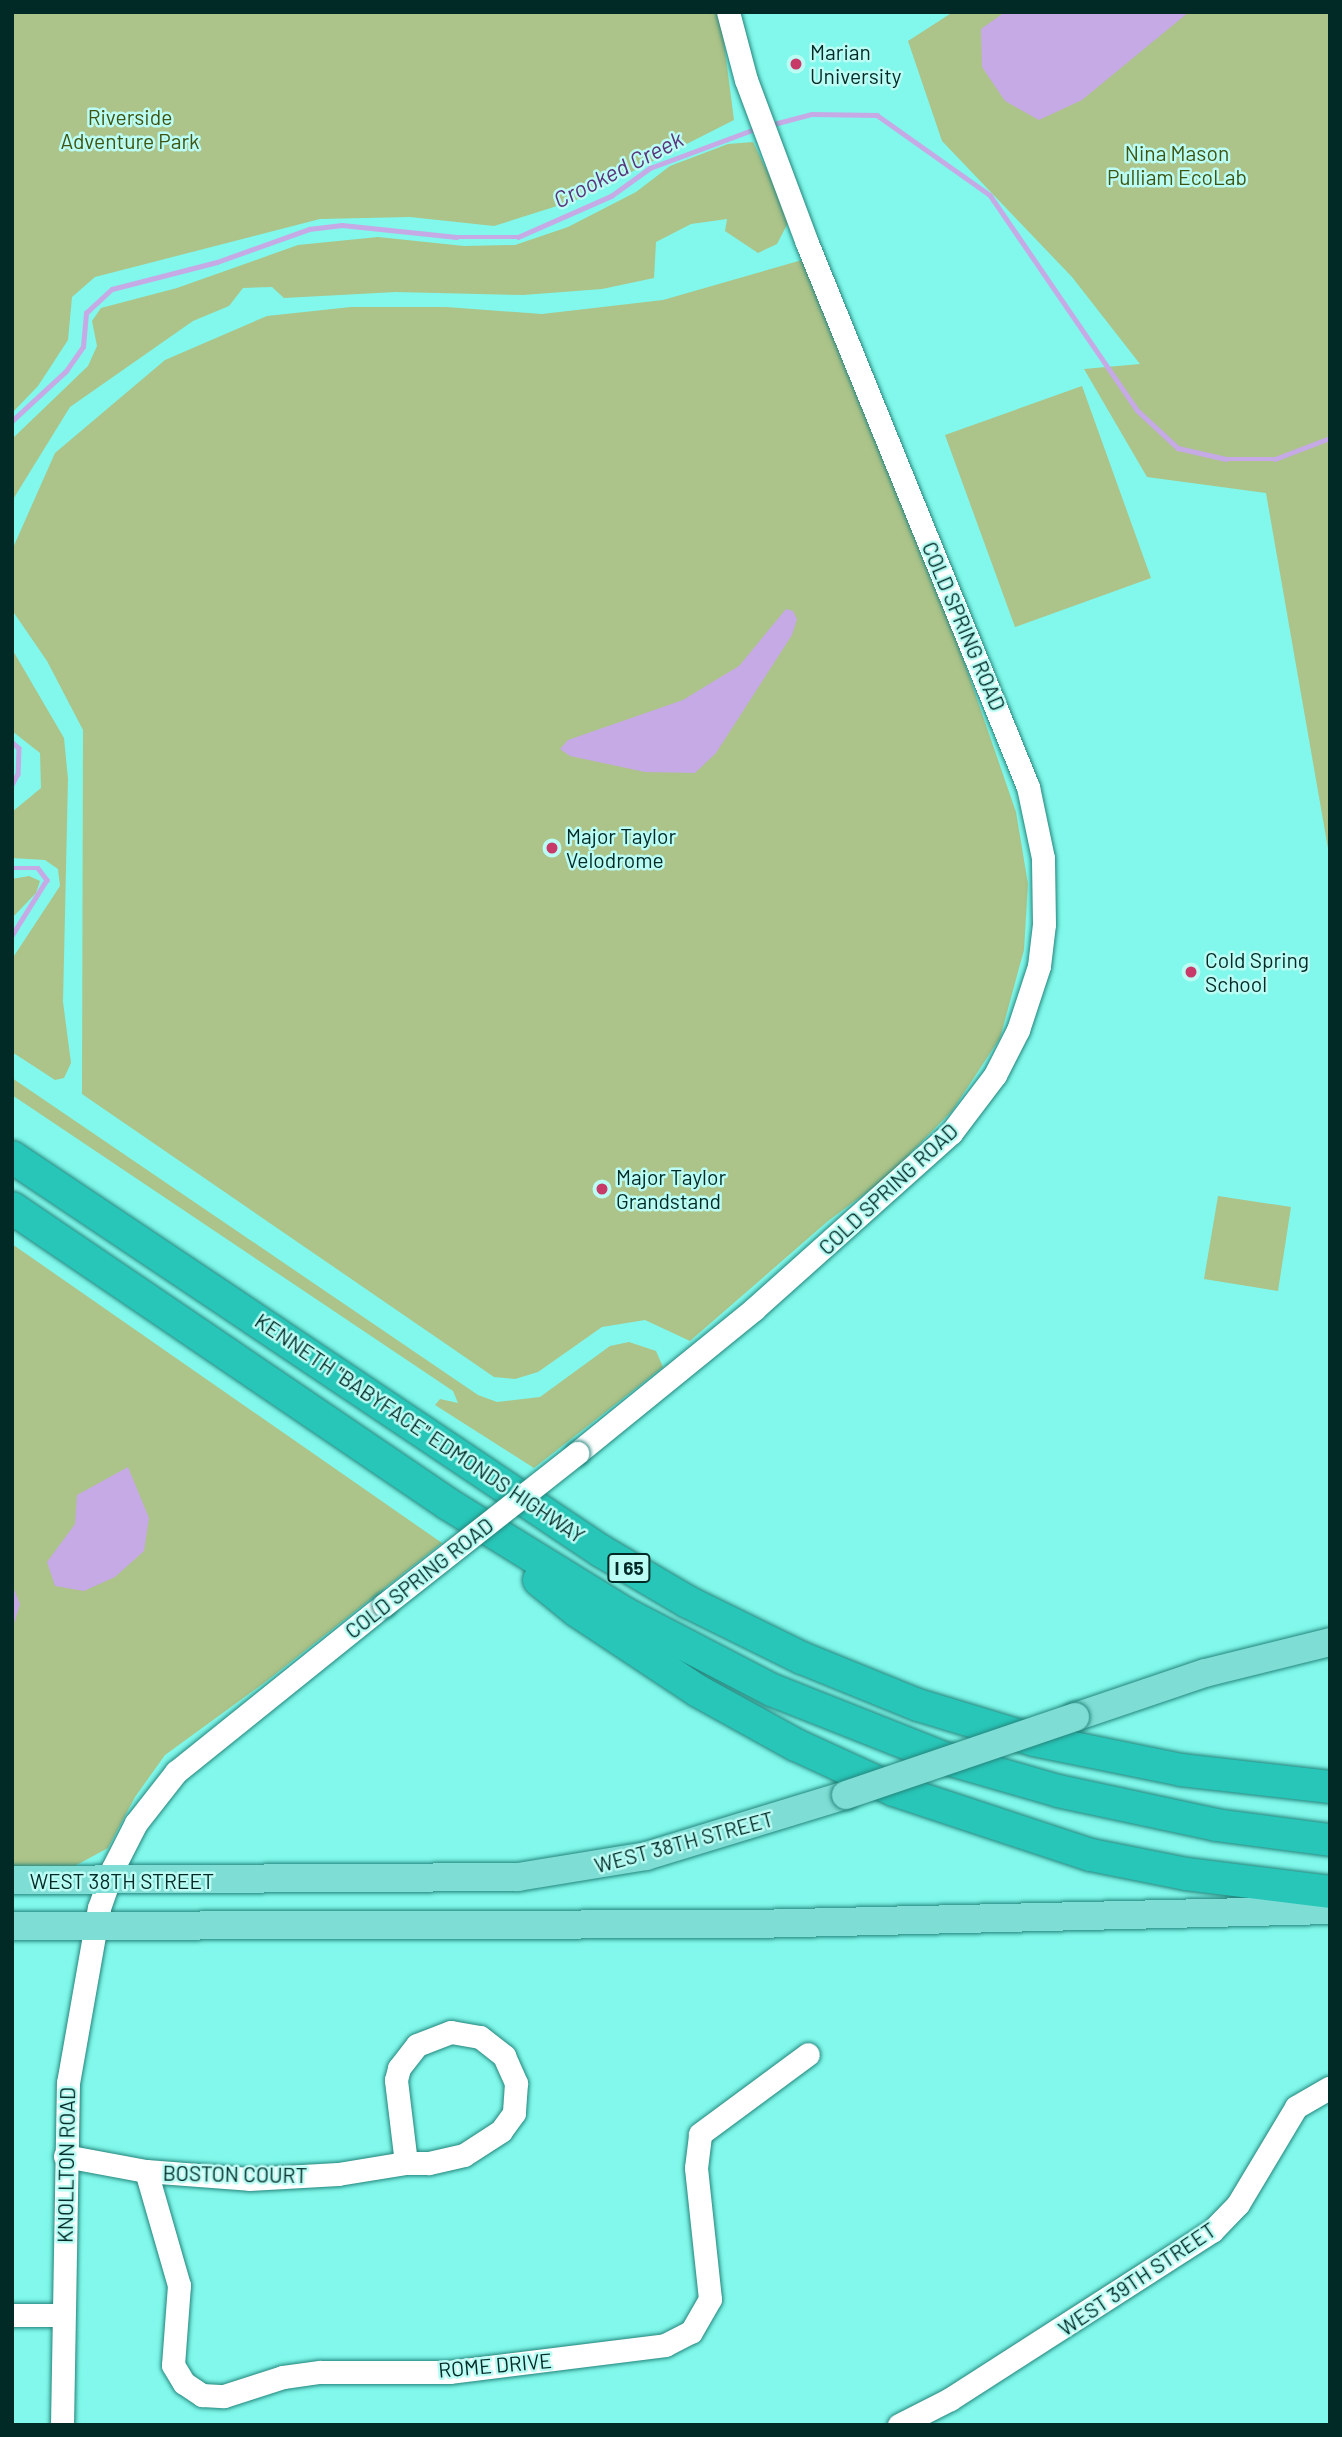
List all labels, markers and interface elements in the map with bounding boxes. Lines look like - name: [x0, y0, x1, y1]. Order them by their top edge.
- place label: Marian University: [810, 39, 901, 89]
- marker: Marian University: [788, 56, 804, 72]
- park label: Riverside Adventure Park: [60, 104, 200, 154]
- water label: Crooked Creek: [549, 125, 687, 213]
- park label: Nina Mason Pulliam EcoLab: [1107, 140, 1247, 190]
- street label: COLD SPRING ROAD: [917, 538, 1011, 714]
- place label: Major Taylor Velodrome: [566, 823, 676, 873]
- marker: Major Taylor Velodrome: [544, 840, 560, 856]
- place label: Cold Spring School: [1205, 947, 1309, 997]
- marker: Cold Spring School: [1183, 964, 1199, 980]
- street label: COLD SPRING ROAD: [813, 1118, 963, 1260]
- place label: Major Taylor Grandstand: [616, 1164, 726, 1214]
- marker: Major Taylor Grandstand: [594, 1181, 610, 1197]
- street label: KENNETH "BABYFACE" EDMONDS HIGHWAY: [250, 1308, 590, 1548]
- street label: COLD SPRING ROAD: [340, 1512, 498, 1644]
- road number: I 65: [606, 1552, 652, 1584]
- street label: WEST 38TH STREET: [592, 1806, 776, 1878]
- street label: WEST 38TH STREET: [30, 1868, 214, 1894]
- street label: KNOLLTON ROAD: [52, 2087, 80, 2243]
- street label: BOSTON COURT: [162, 2160, 308, 2188]
- street label: WEST 39TH STREET: [1053, 2217, 1221, 2341]
- street label: ROME DRIVE: [437, 2347, 553, 2383]

